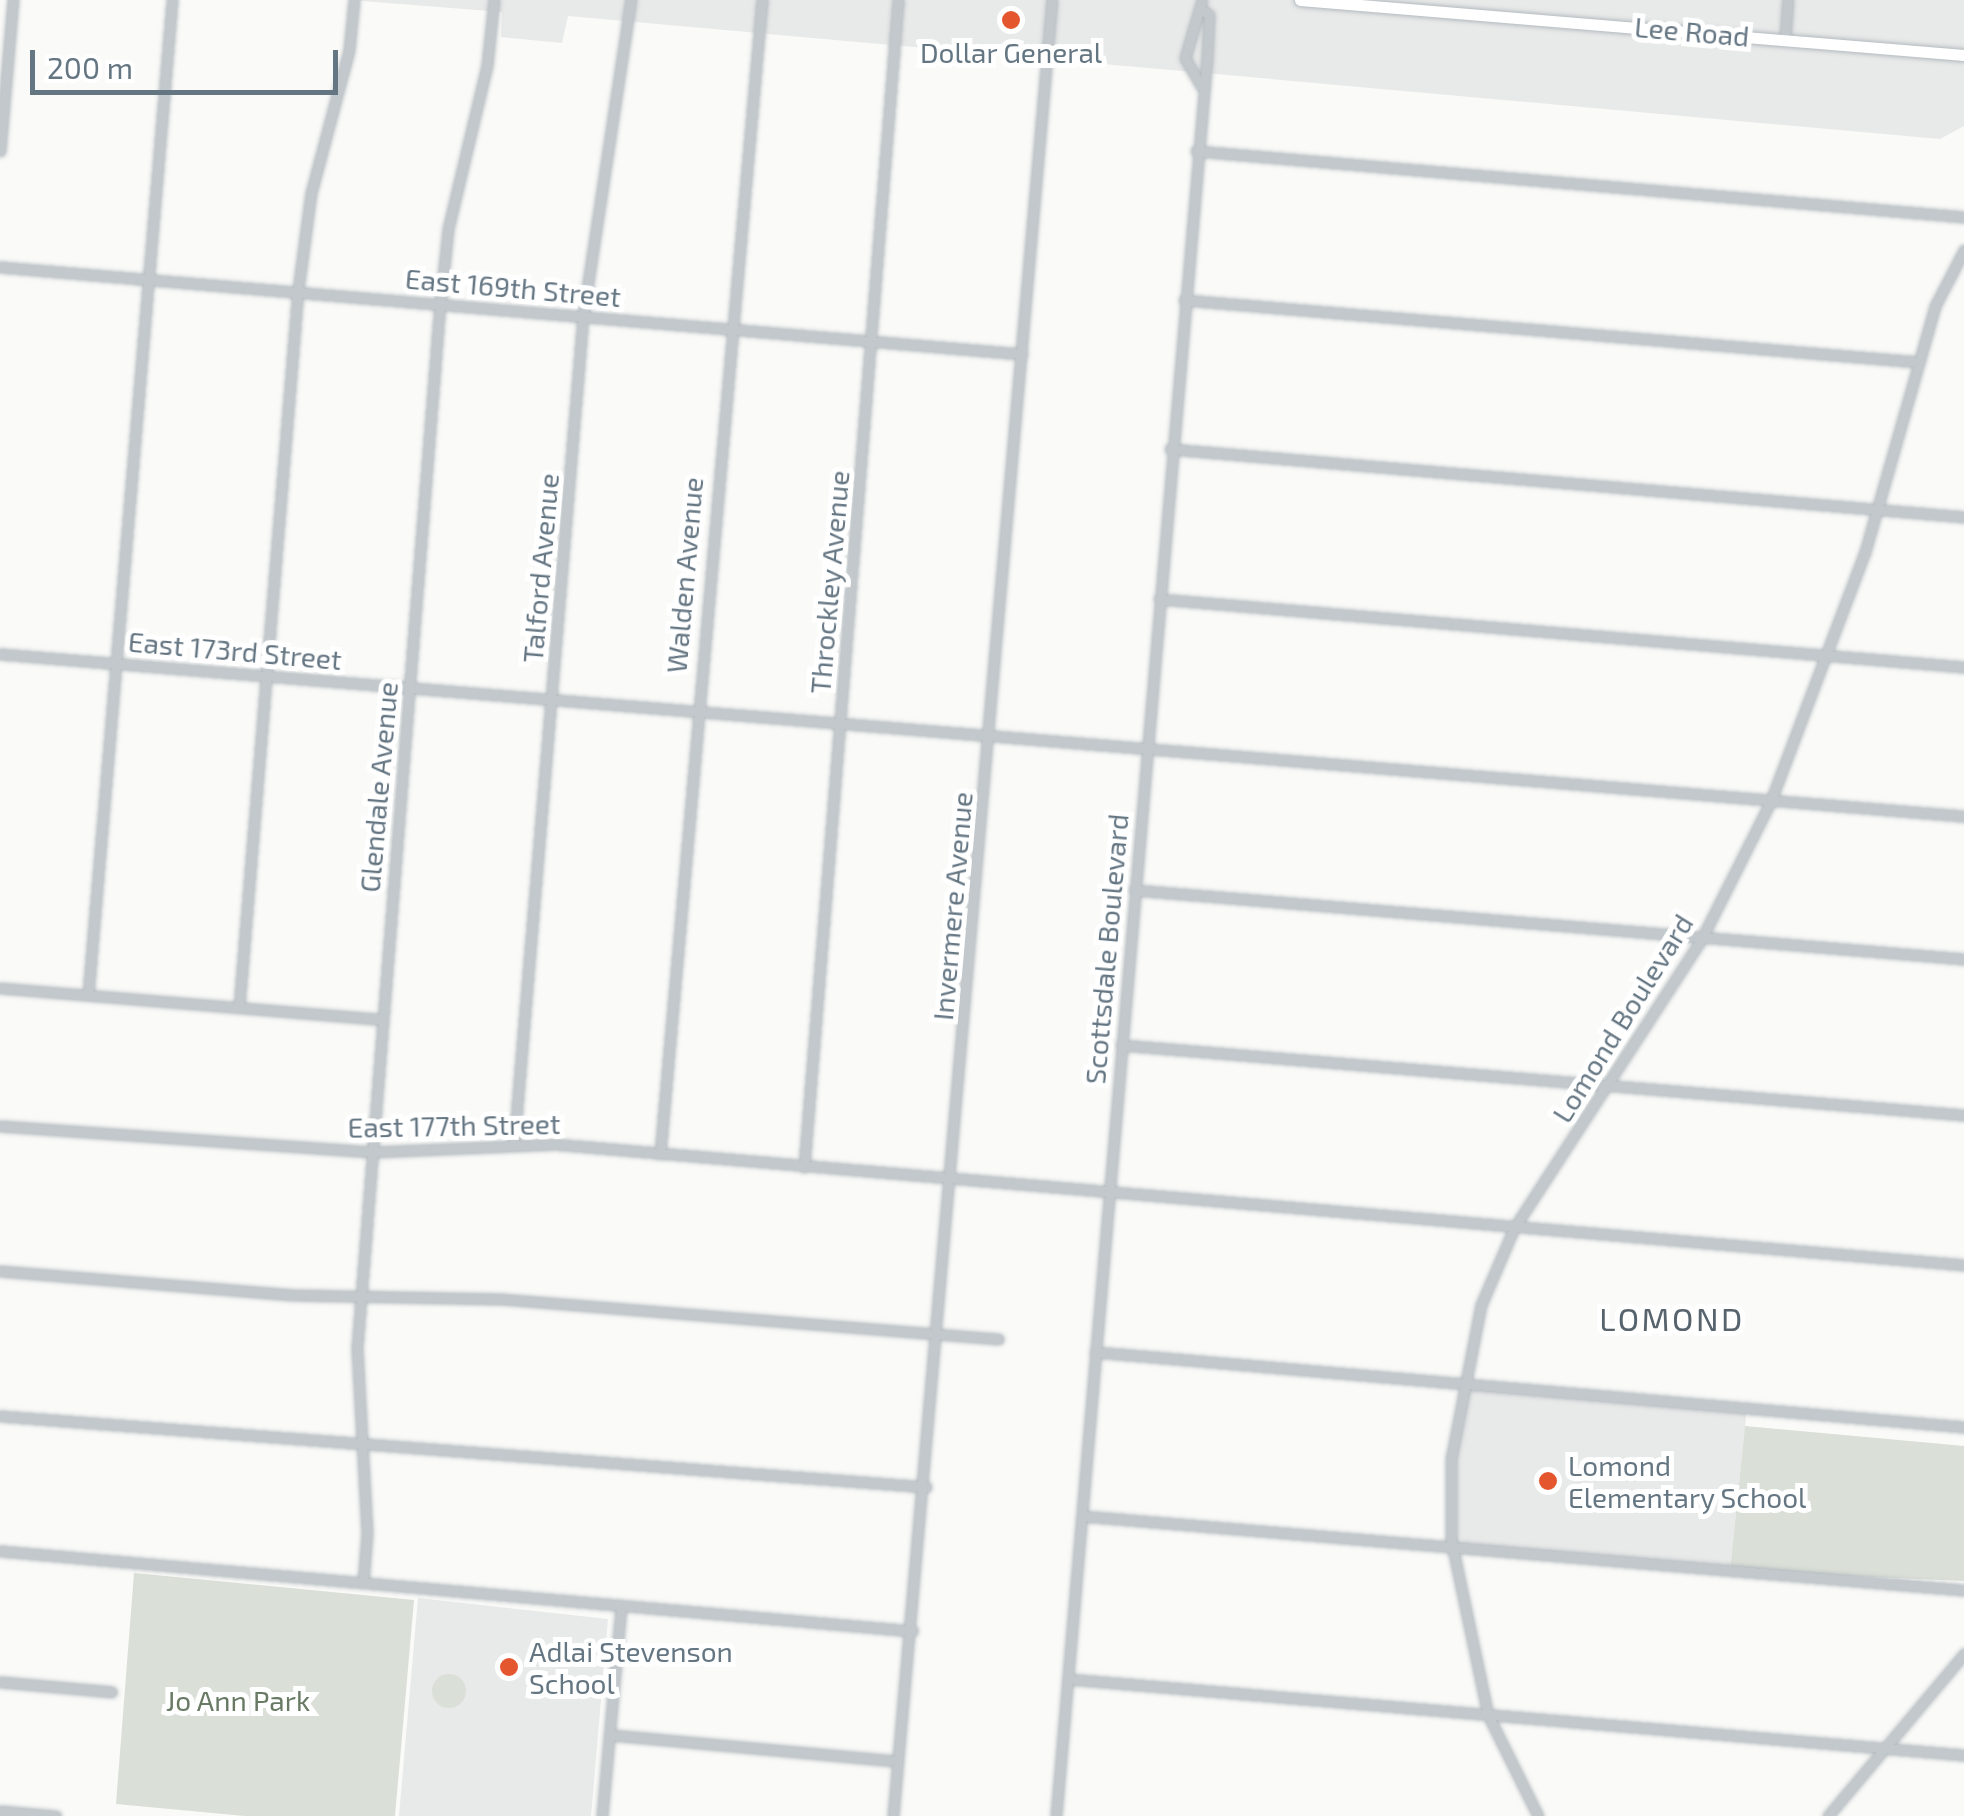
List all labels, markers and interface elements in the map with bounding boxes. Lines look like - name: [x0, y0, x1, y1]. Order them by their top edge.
- marker: Dollar General: [1000, 9, 1022, 31]
- street label: Lee Road: [1633, 9, 1751, 53]
- scale bar: [35, 30, 342, 92]
- place label: Dollar General: [920, 35, 1102, 69]
- text: 200 m: [47, 49, 133, 85]
- street label: East 169th Street: [404, 261, 622, 313]
- street label: Throckley Avenue: [802, 468, 856, 696]
- street label: Talford Avenue: [515, 472, 565, 664]
- street label: Walden Avenue: [659, 475, 709, 675]
- street label: East 173rd Street: [127, 624, 343, 676]
- street label: Glendale Avenue: [352, 680, 404, 894]
- street label: Invermere Avenue: [925, 790, 979, 1022]
- street label: Scottsdale Boulevard: [1077, 812, 1135, 1086]
- street label: Lomond Boulevard: [1544, 908, 1700, 1128]
- street label: East 177th Street: [347, 1106, 561, 1144]
- district label: LOMOND: [1599, 1299, 1745, 1337]
- place label: Lomond Elementary School: [1568, 1448, 1807, 1514]
- marker: Lomond Elementary School: [1537, 1470, 1559, 1492]
- place label: Adlai Stevenson School: [529, 1634, 733, 1700]
- marker: Adlai Stevenson School: [498, 1656, 520, 1678]
- park label: Jo Ann Park: [165, 1683, 311, 1717]

